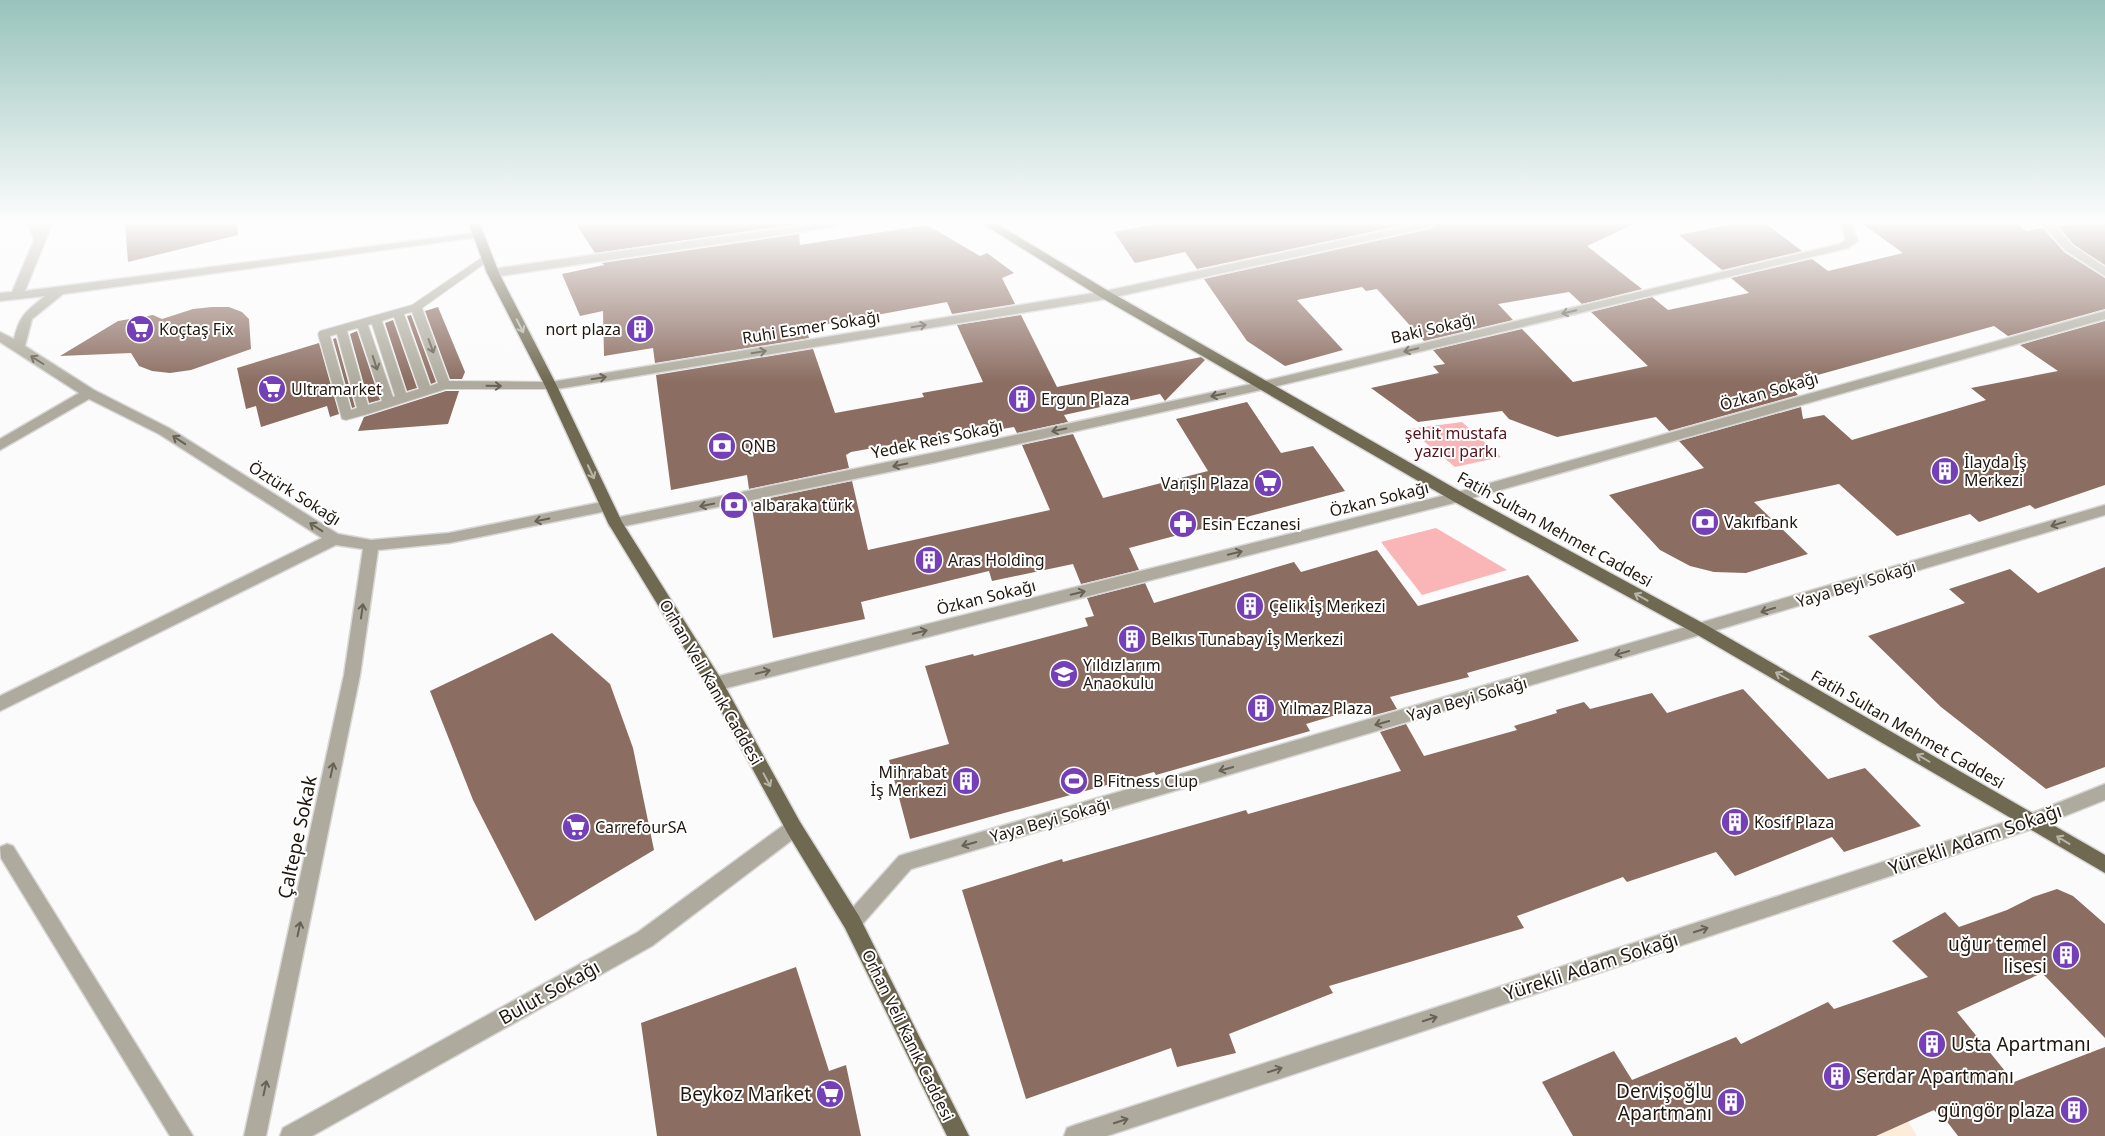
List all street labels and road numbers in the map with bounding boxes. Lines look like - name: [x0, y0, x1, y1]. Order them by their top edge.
- street label: Ruhi Esmer Sokağı: [740, 305, 882, 349]
- street label: Baki Sokağı: [1389, 308, 1477, 348]
- street label: Özkan Sokağı: [1717, 366, 1821, 416]
- street label: Yedek Reis Sokağı: [869, 414, 1005, 464]
- street label: Öztürk Sokağı: [245, 456, 345, 530]
- street label: Fatih Sultan Mehmet Caddesi: [1454, 466, 1656, 592]
- street label: Özkan Sokağı: [1327, 476, 1431, 522]
- street label: Yaya Beyi Sokağı: [1793, 555, 1919, 613]
- street label: Özkan Sokağı: [934, 574, 1038, 620]
- street label: Orhan Veli Kanık Caddesi: [654, 595, 768, 769]
- street label: Fatih Sultan Mehmet Caddesi: [1807, 665, 2009, 793]
- street label: Yaya Beyi Sokağı: [1404, 671, 1530, 727]
- street label: Çaltepe Sokak: [271, 773, 323, 901]
- street label: Yaya Beyi Sokağı: [987, 792, 1113, 848]
- street label: Yürekli Adam Sokağı: [1885, 797, 2065, 881]
- street label: Yürekli Adam Sokağı: [1501, 926, 1681, 1006]
- street label: Orhan Veli Kanık Caddesi: [857, 946, 959, 1124]
- street label: Bulut Sokağı: [494, 954, 604, 1030]

